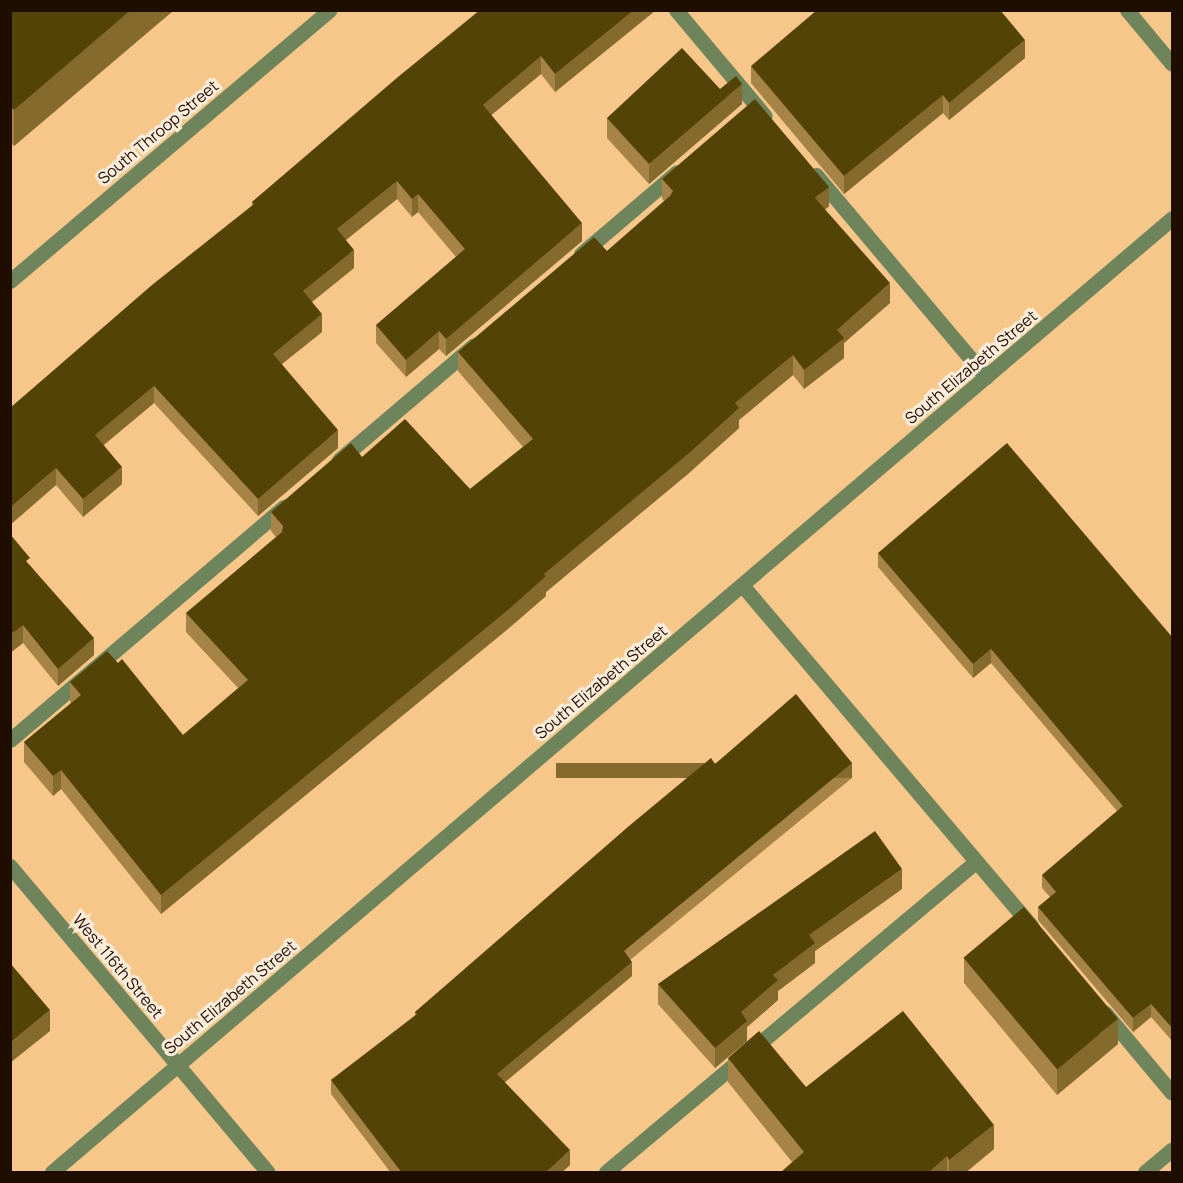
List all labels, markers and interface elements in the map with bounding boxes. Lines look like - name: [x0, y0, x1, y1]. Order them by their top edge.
- street label: South Throop Street: [94, 76, 222, 188]
- street label: South Elizabeth Street: [901, 306, 1041, 428]
- street label: South Elizabeth Street: [531, 621, 671, 743]
- street label: West 116th Street: [69, 910, 167, 1022]
- street label: South Elizabeth Street: [160, 936, 300, 1058]

